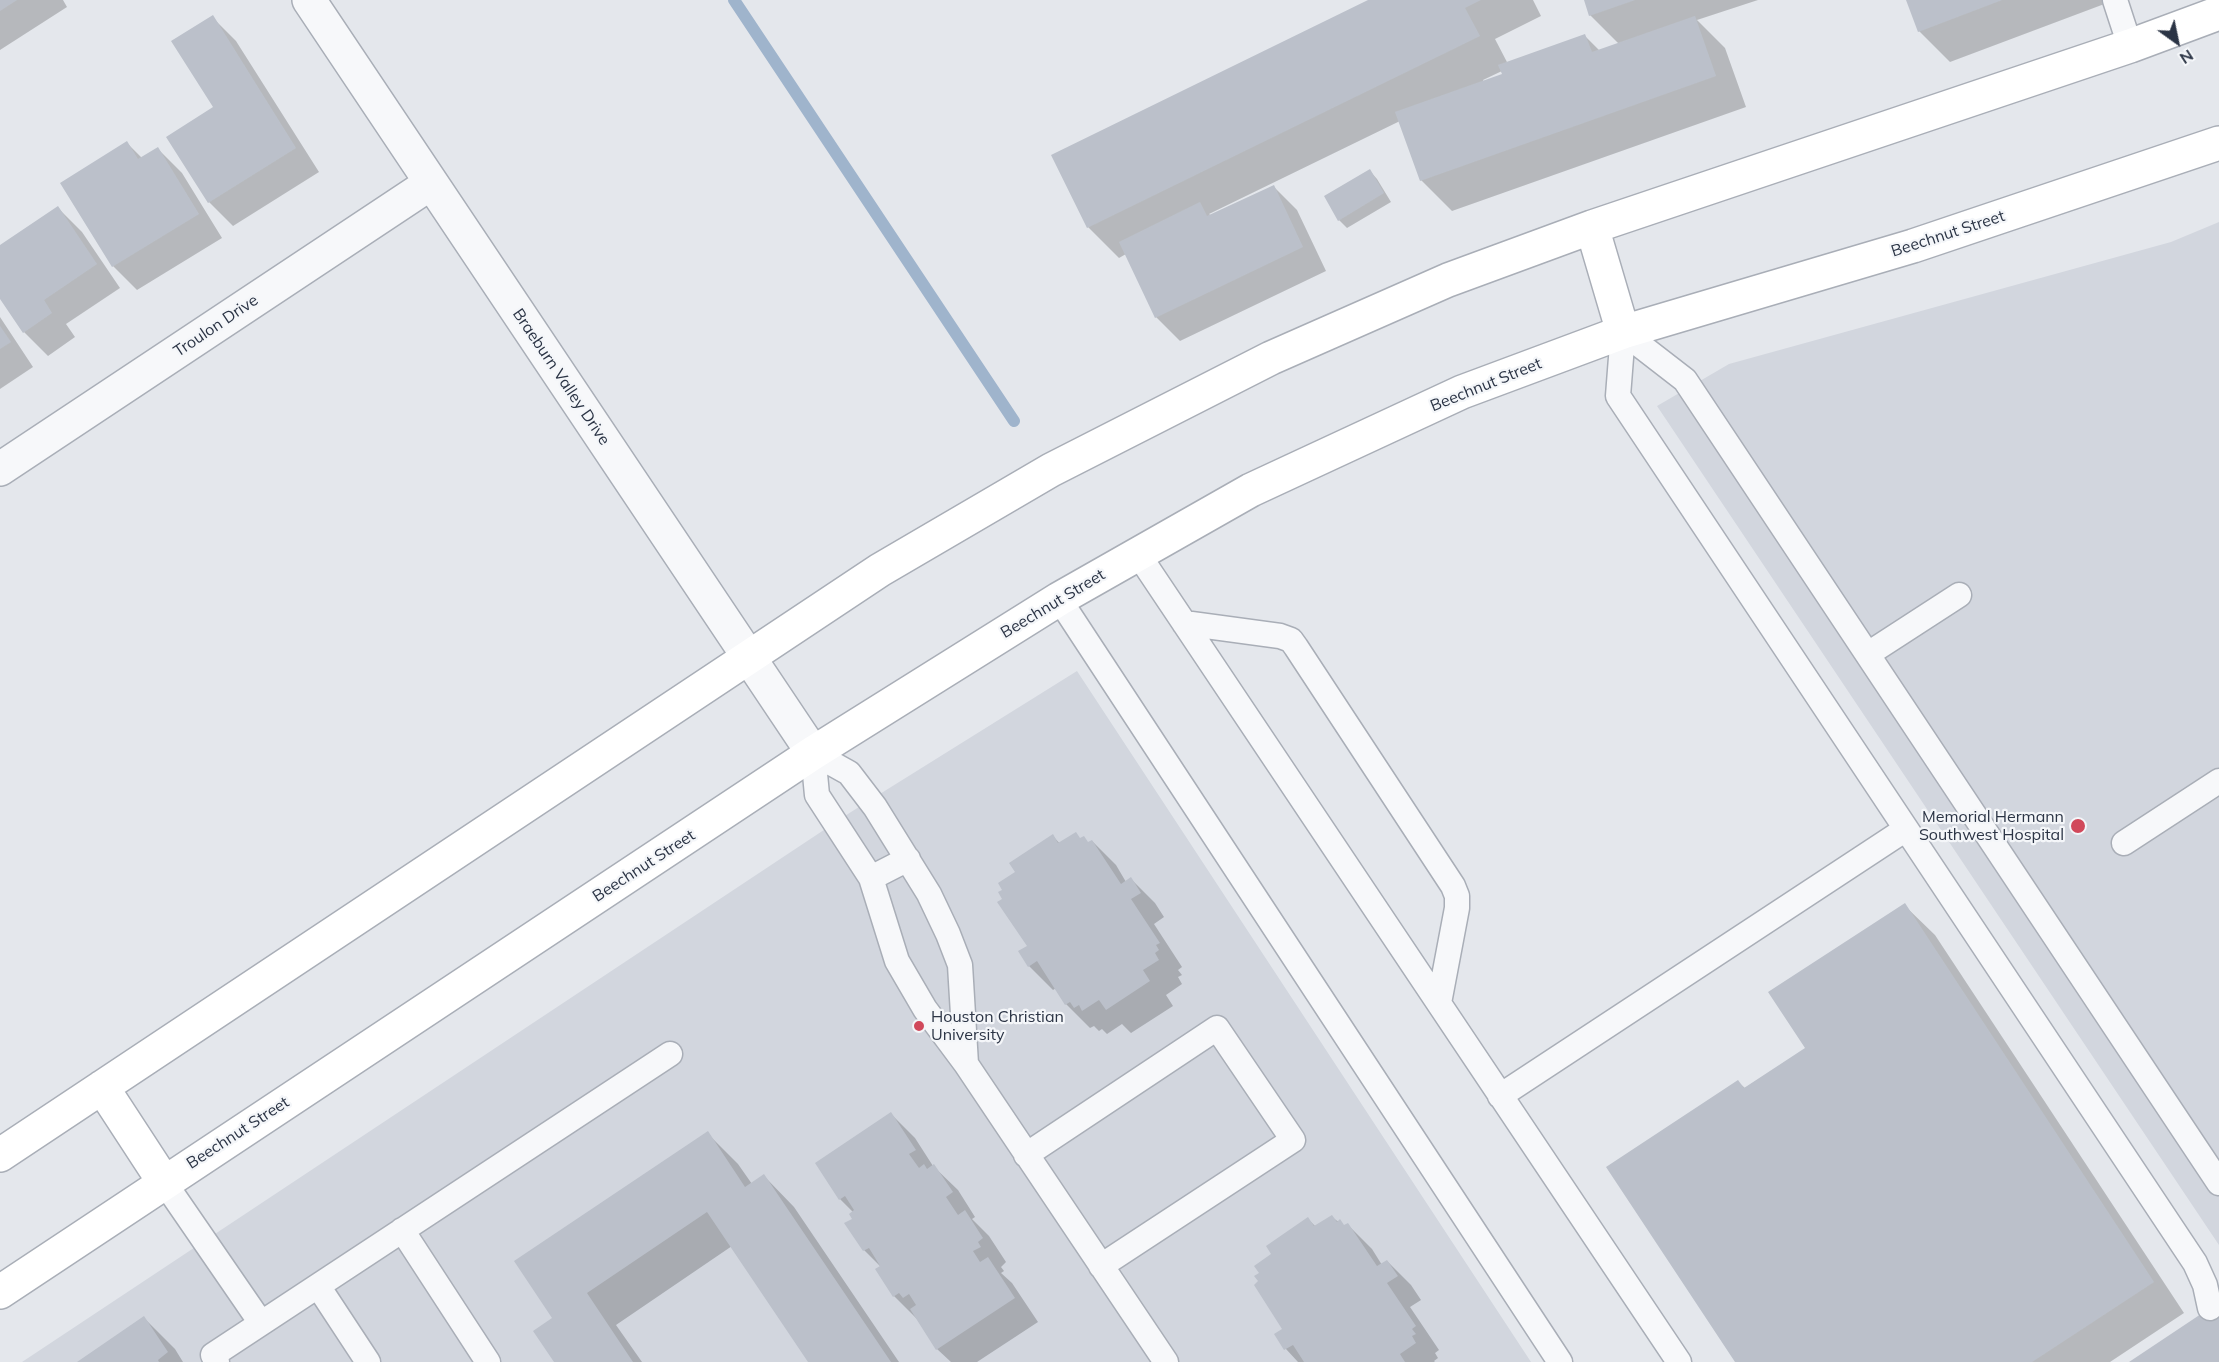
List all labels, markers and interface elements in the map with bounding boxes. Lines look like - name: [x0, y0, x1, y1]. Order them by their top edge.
- north arrow: [2147, 12, 2207, 72]
- text: N: [2176, 45, 2197, 69]
- street label: Beechnut Street: [1889, 207, 2007, 261]
- street label: Troulon Drive: [170, 291, 262, 361]
- street label: Braeburn Valley Drive: [508, 305, 614, 449]
- street label: Beechnut Street: [1428, 354, 1544, 416]
- street label: Beechnut Street: [997, 565, 1109, 643]
- place label: Memorial Hermann Southwest Hospital: [1919, 807, 2064, 845]
- marker: Memorial Hermann Southwest Hospital: [2069, 817, 2087, 835]
- street label: Beechnut Street: [589, 826, 699, 906]
- place label: Houston Christian University: [931, 1007, 1064, 1045]
- marker: Houston Christian University: [912, 1019, 926, 1033]
- street label: Beechnut Street: [183, 1093, 293, 1173]

